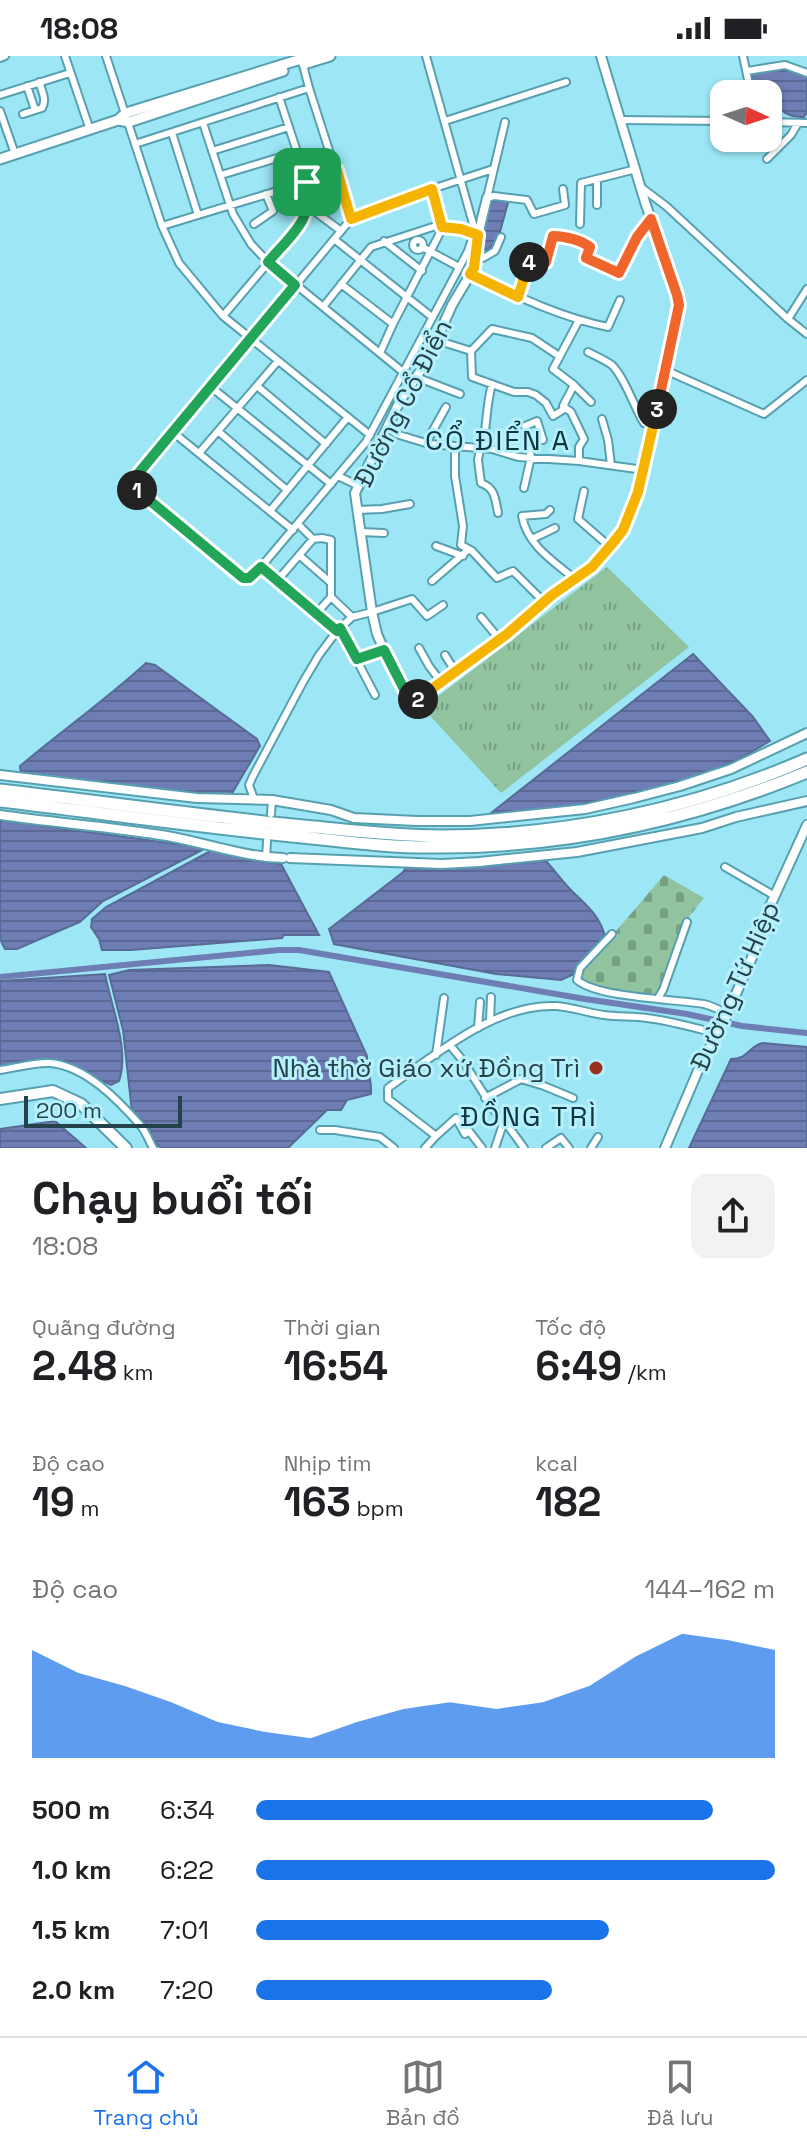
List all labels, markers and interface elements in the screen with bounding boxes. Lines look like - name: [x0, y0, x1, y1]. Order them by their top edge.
- text: 18:08: [40, 9, 118, 48]
- north arrow: [710, 80, 782, 152]
- map controls: [710, 80, 782, 152]
- pin: [273, 148, 341, 216]
- icon: arrive: [285, 160, 329, 204]
- pin: 4: [509, 242, 549, 282]
- text: 4: [522, 248, 536, 276]
- street label: Đường Cổ Điển: [346, 313, 460, 493]
- pin: 3: [637, 389, 677, 429]
- text: 3: [650, 395, 664, 423]
- district label: CỔ ĐIỂN A: [425, 420, 571, 458]
- pin: 1: [117, 470, 157, 510]
- text: 1: [132, 476, 142, 504]
- pin: 2: [398, 679, 438, 719]
- text: 2: [411, 685, 425, 713]
- street label: Đường Tứ Hiệp: [683, 896, 787, 1076]
- place label: Nhà thờ Giáo xứ Đồng Trì: [273, 1051, 580, 1085]
- marker: Nhà thờ Giáo xứ Đồng Trì: [587, 1059, 605, 1077]
- scale bar: [24, 1092, 182, 1128]
- text: 200 m: [36, 1096, 102, 1124]
- district label: ĐỒNG TRÌ: [460, 1098, 598, 1134]
- text: Chạy buổi tối: [32, 1171, 313, 1227]
- button: share: [691, 1174, 775, 1258]
- text: 18:08: [32, 1229, 99, 1263]
- text: Quãng đường: [32, 1313, 176, 1341]
- text: Thời gian: [284, 1313, 381, 1341]
- text: Tốc độ: [535, 1313, 606, 1341]
- text: 2.48: [32, 1341, 117, 1392]
- text: 16:54: [284, 1341, 388, 1392]
- text: 6:49: [535, 1341, 622, 1392]
- text: km: [117, 1358, 154, 1386]
- text: /km: [622, 1358, 667, 1386]
- text: Độ cao: [32, 1449, 105, 1477]
- text: Nhịp tim: [284, 1449, 371, 1477]
- text: kcal: [535, 1449, 578, 1477]
- text: 19: [32, 1477, 75, 1528]
- text: 163: [284, 1477, 351, 1528]
- text: 182: [535, 1477, 601, 1528]
- text: m: [75, 1494, 99, 1522]
- text: bpm: [351, 1494, 404, 1522]
- text: Độ cao: [32, 1572, 118, 1606]
- text: 144–162 m: [644, 1572, 775, 1606]
- text: 500 m: [32, 1793, 110, 1827]
- text: 6:34: [160, 1793, 214, 1827]
- text: 1.0 km: [32, 1853, 112, 1887]
- text: 6:22: [160, 1853, 214, 1887]
- text: 1.5 km: [32, 1913, 111, 1947]
- text: 7:01: [160, 1913, 209, 1947]
- text: 2.0 km: [32, 1973, 115, 2007]
- text: 7:20: [160, 1973, 214, 2007]
- tab: Trang chủ: [94, 2055, 199, 2131]
- tab: Bản đồ: [386, 2055, 460, 2131]
- tab: Đã lưu: [647, 2055, 713, 2131]

